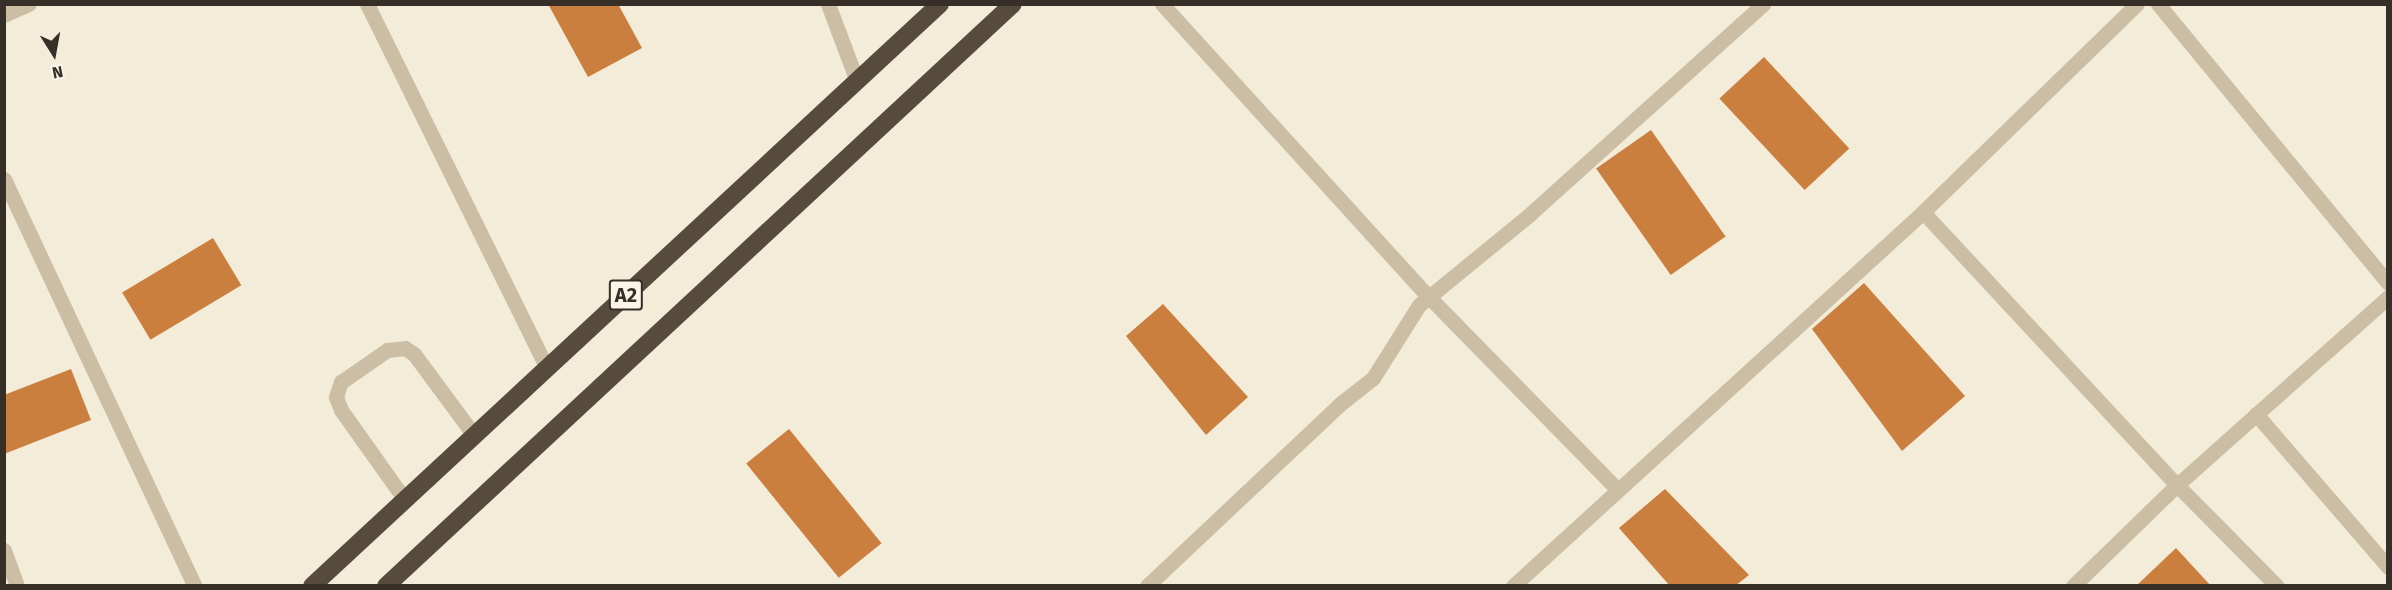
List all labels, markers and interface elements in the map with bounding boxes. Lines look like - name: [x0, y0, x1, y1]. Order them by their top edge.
- north arrow: [24, 24, 84, 84]
- text: N: [51, 62, 65, 82]
- road number: A2: [608, 278, 644, 312]

